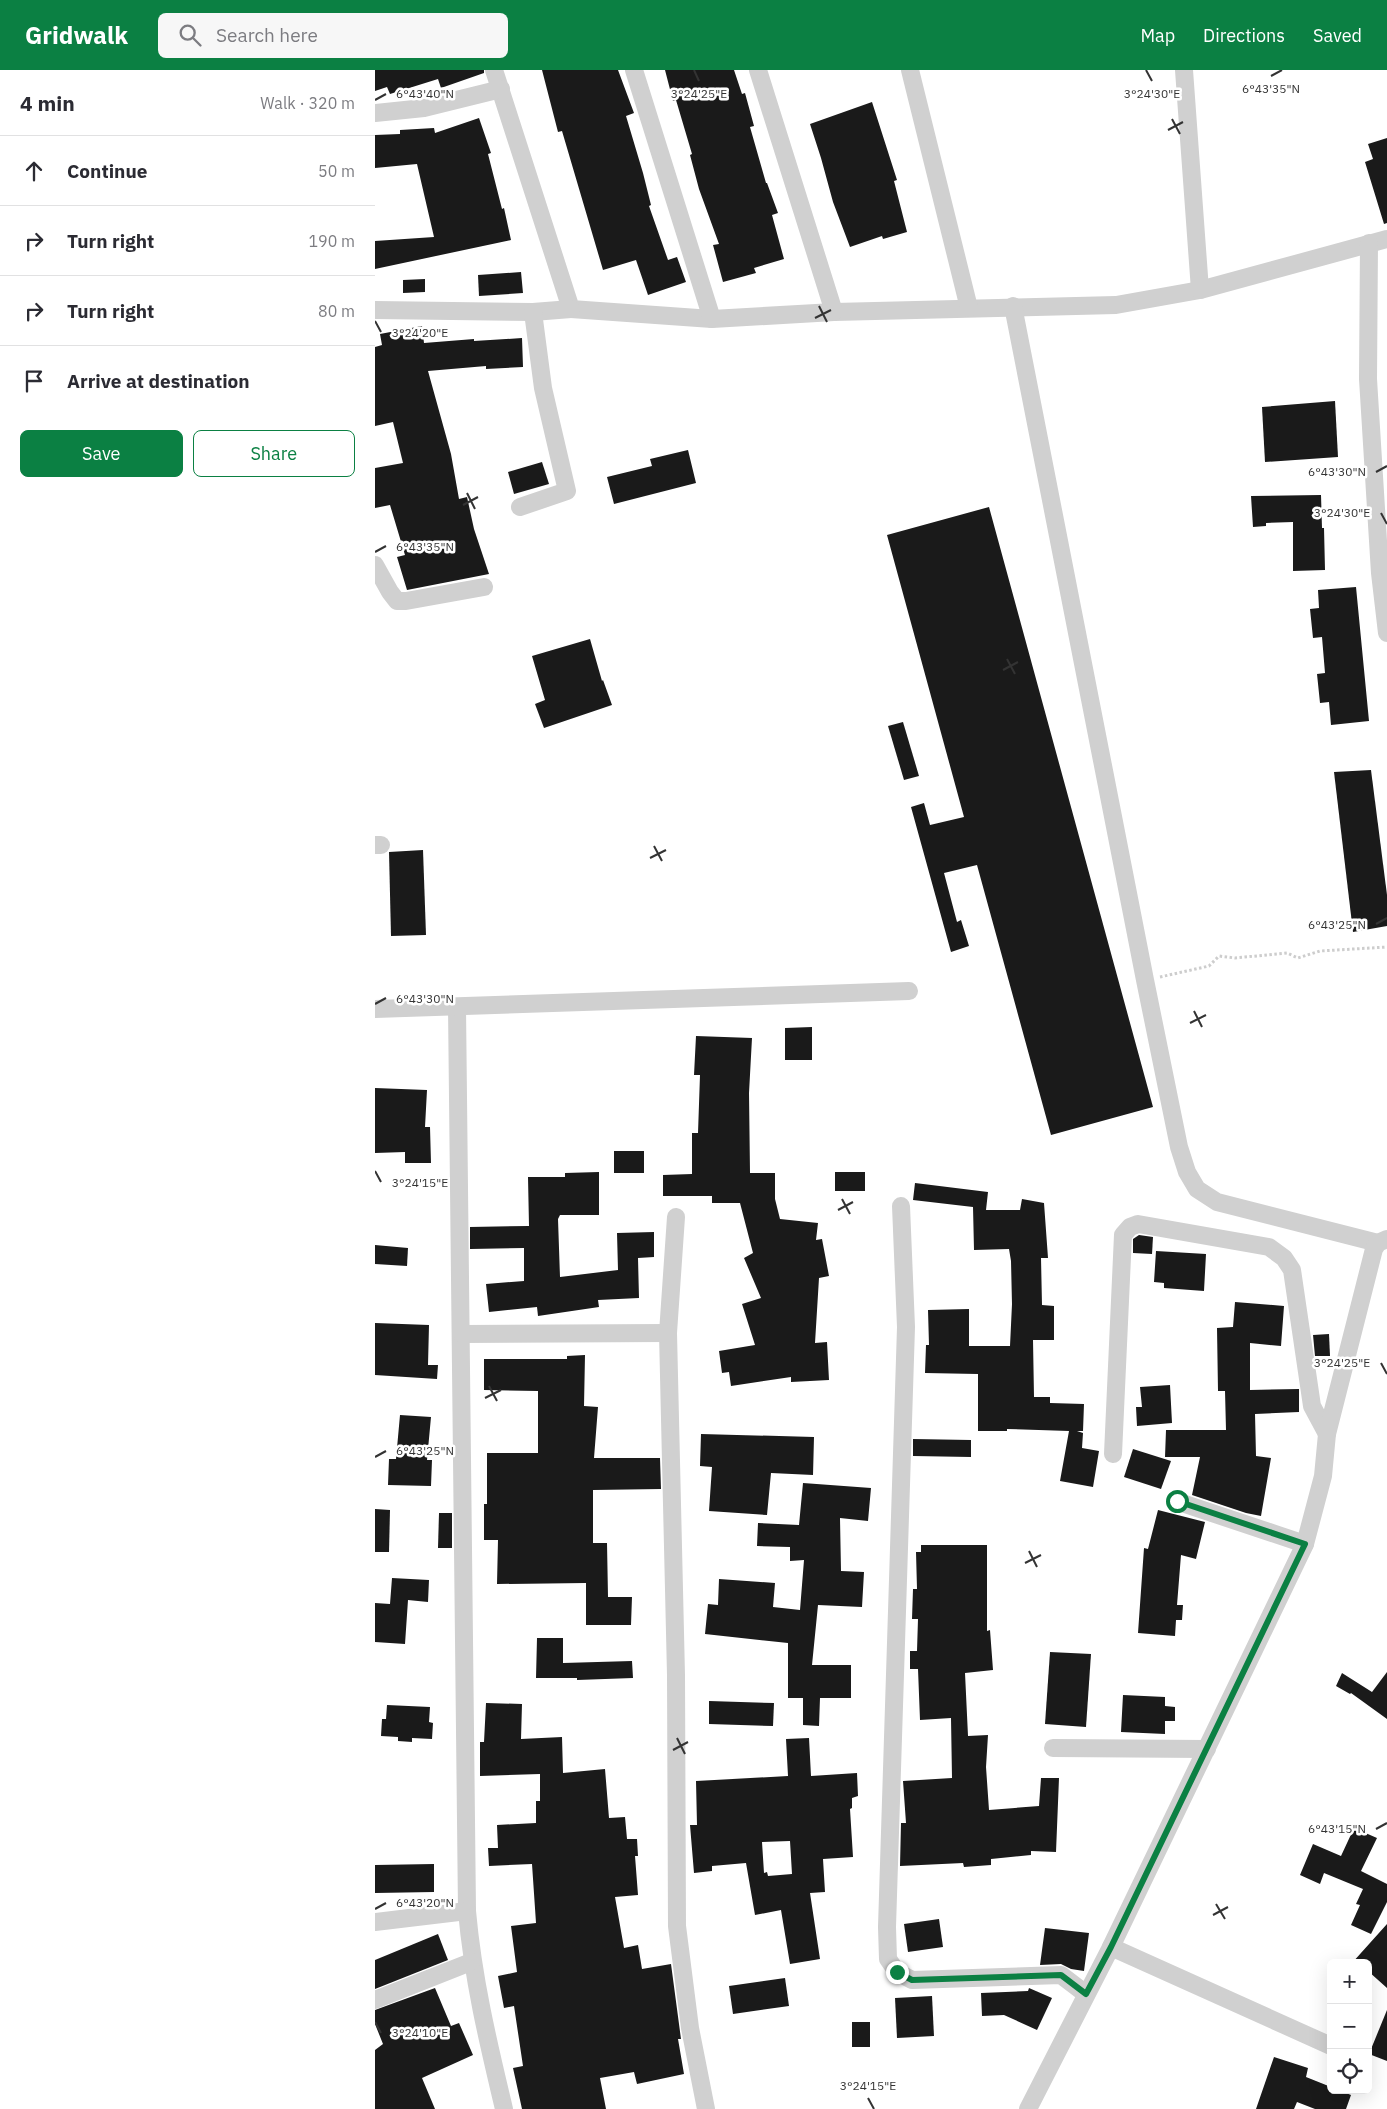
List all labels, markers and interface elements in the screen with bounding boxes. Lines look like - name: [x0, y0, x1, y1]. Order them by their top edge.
- search box: [158, 13, 508, 58]
- text: Gridwalk: [25, 19, 128, 51]
- icon: search: [176, 21, 204, 49]
- text: Search here: [216, 23, 318, 47]
- text: Map: [1140, 24, 1175, 47]
- text: Directions: [1203, 24, 1285, 47]
- text: Saved: [1313, 24, 1362, 47]
- text: 6°43'35"N: [1242, 81, 1300, 96]
- text: 6°43'40"N: [396, 86, 454, 101]
- text: 3°24'25"E: [671, 86, 727, 101]
- text: 3°24'30"E: [1124, 86, 1180, 101]
- text: 4 min: [20, 89, 75, 117]
- text: Walk · 320 m: [260, 93, 355, 113]
- icon: ahead: [20, 157, 48, 185]
- text: Continue: [67, 159, 147, 183]
- text: 50 m: [318, 161, 355, 181]
- icon: right: [20, 227, 48, 255]
- text: Turn right: [67, 229, 154, 253]
- text: 190 m: [308, 231, 355, 251]
- icon: right: [20, 297, 48, 325]
- text: Turn right: [67, 299, 154, 323]
- text: 80 m: [318, 301, 355, 321]
- text: 3°24'20"E: [392, 325, 448, 340]
- icon: arrive: [20, 367, 48, 395]
- text: Arrive at destination: [67, 369, 250, 393]
- button: Save: [20, 430, 183, 477]
- button: Share: [193, 430, 355, 477]
- text: 6°43'30"N: [1308, 464, 1366, 479]
- text: 3°24'30"E: [1314, 505, 1370, 520]
- text: 6°43'35"N: [396, 539, 454, 554]
- text: 6°43'25"N: [1308, 917, 1366, 932]
- text: 6°43'30"N: [396, 991, 454, 1006]
- text: 3°24'15"E: [392, 1175, 448, 1190]
- text: 3°24'25"E: [1314, 1355, 1370, 1370]
- text: 6°43'25"N: [396, 1443, 454, 1458]
- route start: [1166, 1490, 1189, 1513]
- text: 6°43'15"N: [1308, 1821, 1366, 1836]
- text: 6°43'20"N: [396, 1895, 454, 1910]
- map controls: [1327, 1959, 1372, 2094]
- button: +: [1327, 1959, 1372, 2004]
- route end: [886, 1961, 909, 1984]
- button: −: [1327, 2004, 1372, 2049]
- text: 3°24'10"E: [392, 2025, 448, 2040]
- button: locate: [1327, 2049, 1372, 2094]
- text: 3°24'15"E: [840, 2078, 896, 2093]

